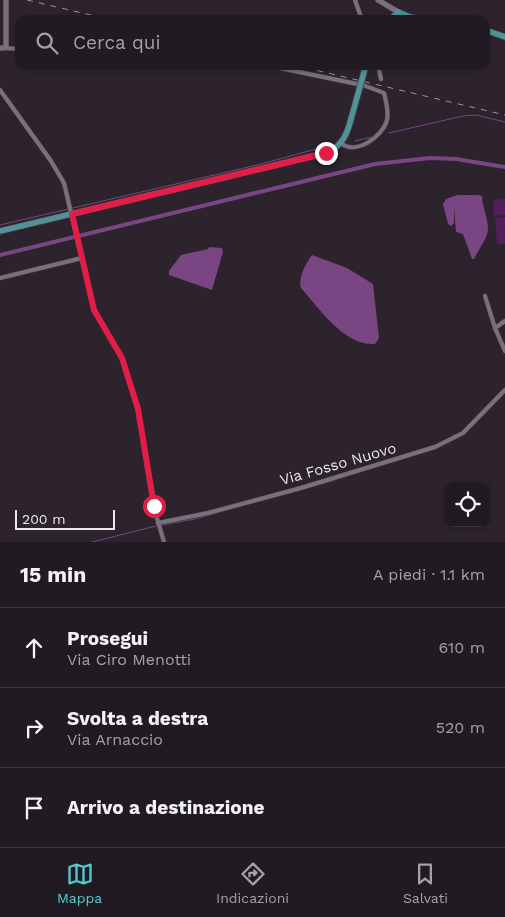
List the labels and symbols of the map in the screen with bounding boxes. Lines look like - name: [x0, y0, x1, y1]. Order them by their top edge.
- route end: [315, 142, 338, 165]
- street label: Via Fosso Nuovo: [278, 439, 398, 489]
- route start: [143, 495, 166, 518]
- scale bar: [15, 507, 115, 530]

